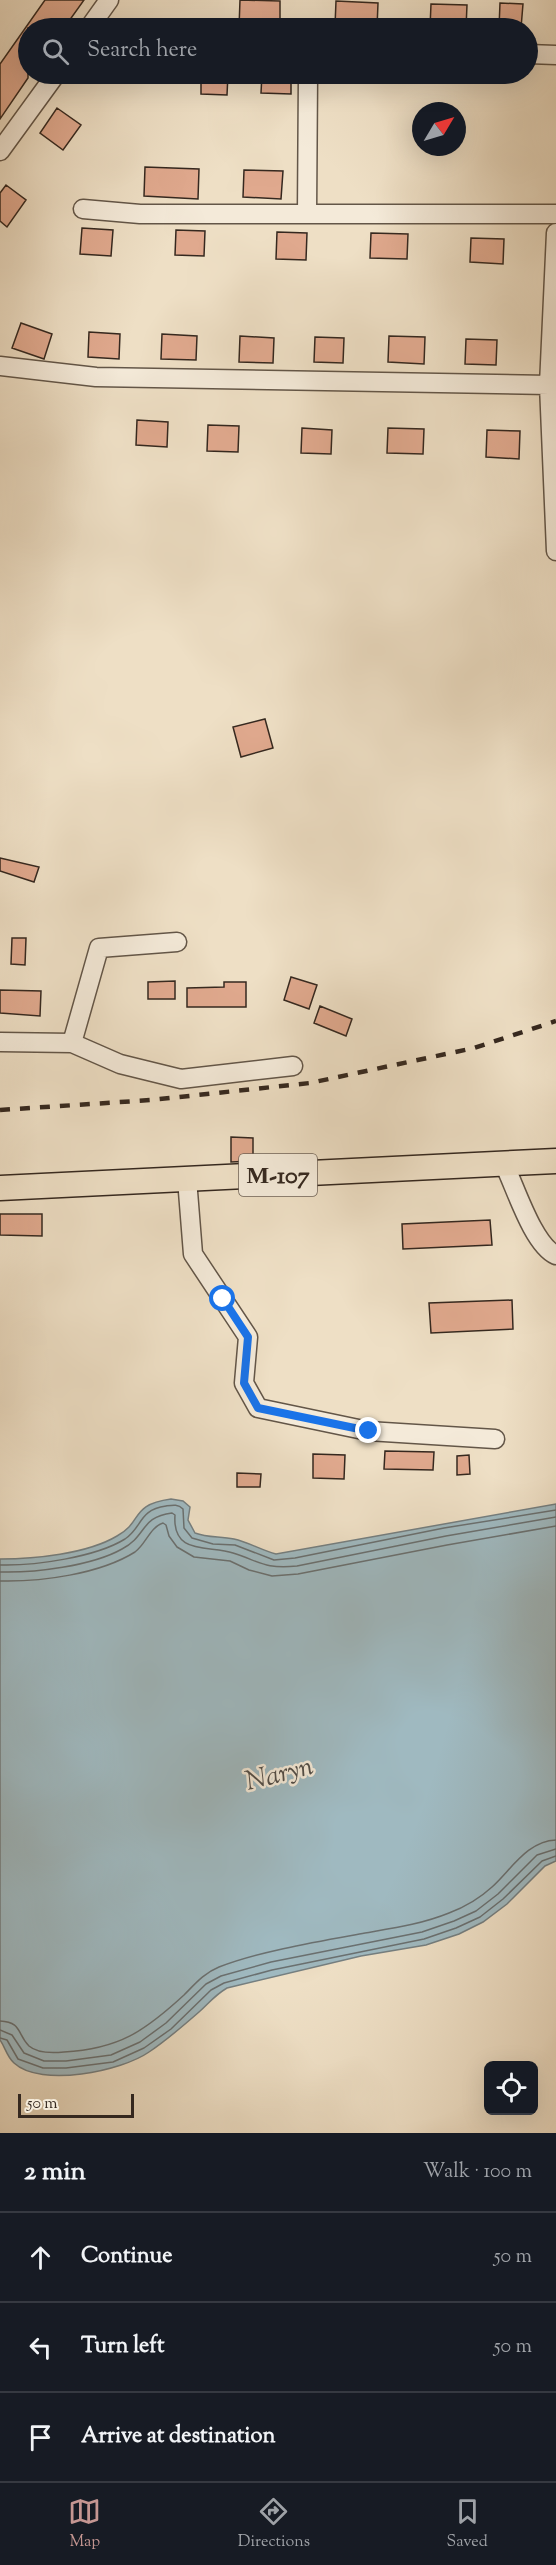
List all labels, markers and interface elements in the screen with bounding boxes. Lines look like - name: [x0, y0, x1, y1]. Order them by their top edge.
- search box: [18, 18, 538, 84]
- icon: search: [39, 35, 72, 68]
- text: Search here: [87, 35, 197, 67]
- north arrow: [412, 102, 466, 156]
- road number: М-107: [239, 1154, 317, 1196]
- route start: [209, 1285, 235, 1311]
- route end: [355, 1417, 381, 1443]
- water label: Naryn: [242, 1748, 318, 1803]
- map controls: [484, 2061, 538, 2115]
- button: locate: [484, 2061, 538, 2115]
- scale bar: [18, 2091, 134, 2118]
- text: 50 m: [27, 2093, 58, 2116]
- text: 2 min: [24, 2154, 86, 2191]
- text: Walk · 100 m: [423, 2158, 532, 2187]
- icon: ahead: [24, 2241, 57, 2274]
- text: Continue: [81, 2241, 172, 2273]
- text: 50 m: [494, 2243, 532, 2272]
- icon: left: [24, 2331, 57, 2364]
- text: Turn left: [81, 2331, 164, 2363]
- text: 50 m: [494, 2333, 532, 2362]
- icon: arrive: [24, 2421, 57, 2454]
- text: Arrive at destination: [81, 2421, 276, 2453]
- tab: Map: [68, 2495, 101, 2554]
- tab: Directions: [238, 2495, 310, 2554]
- tab: Saved: [447, 2495, 488, 2554]

